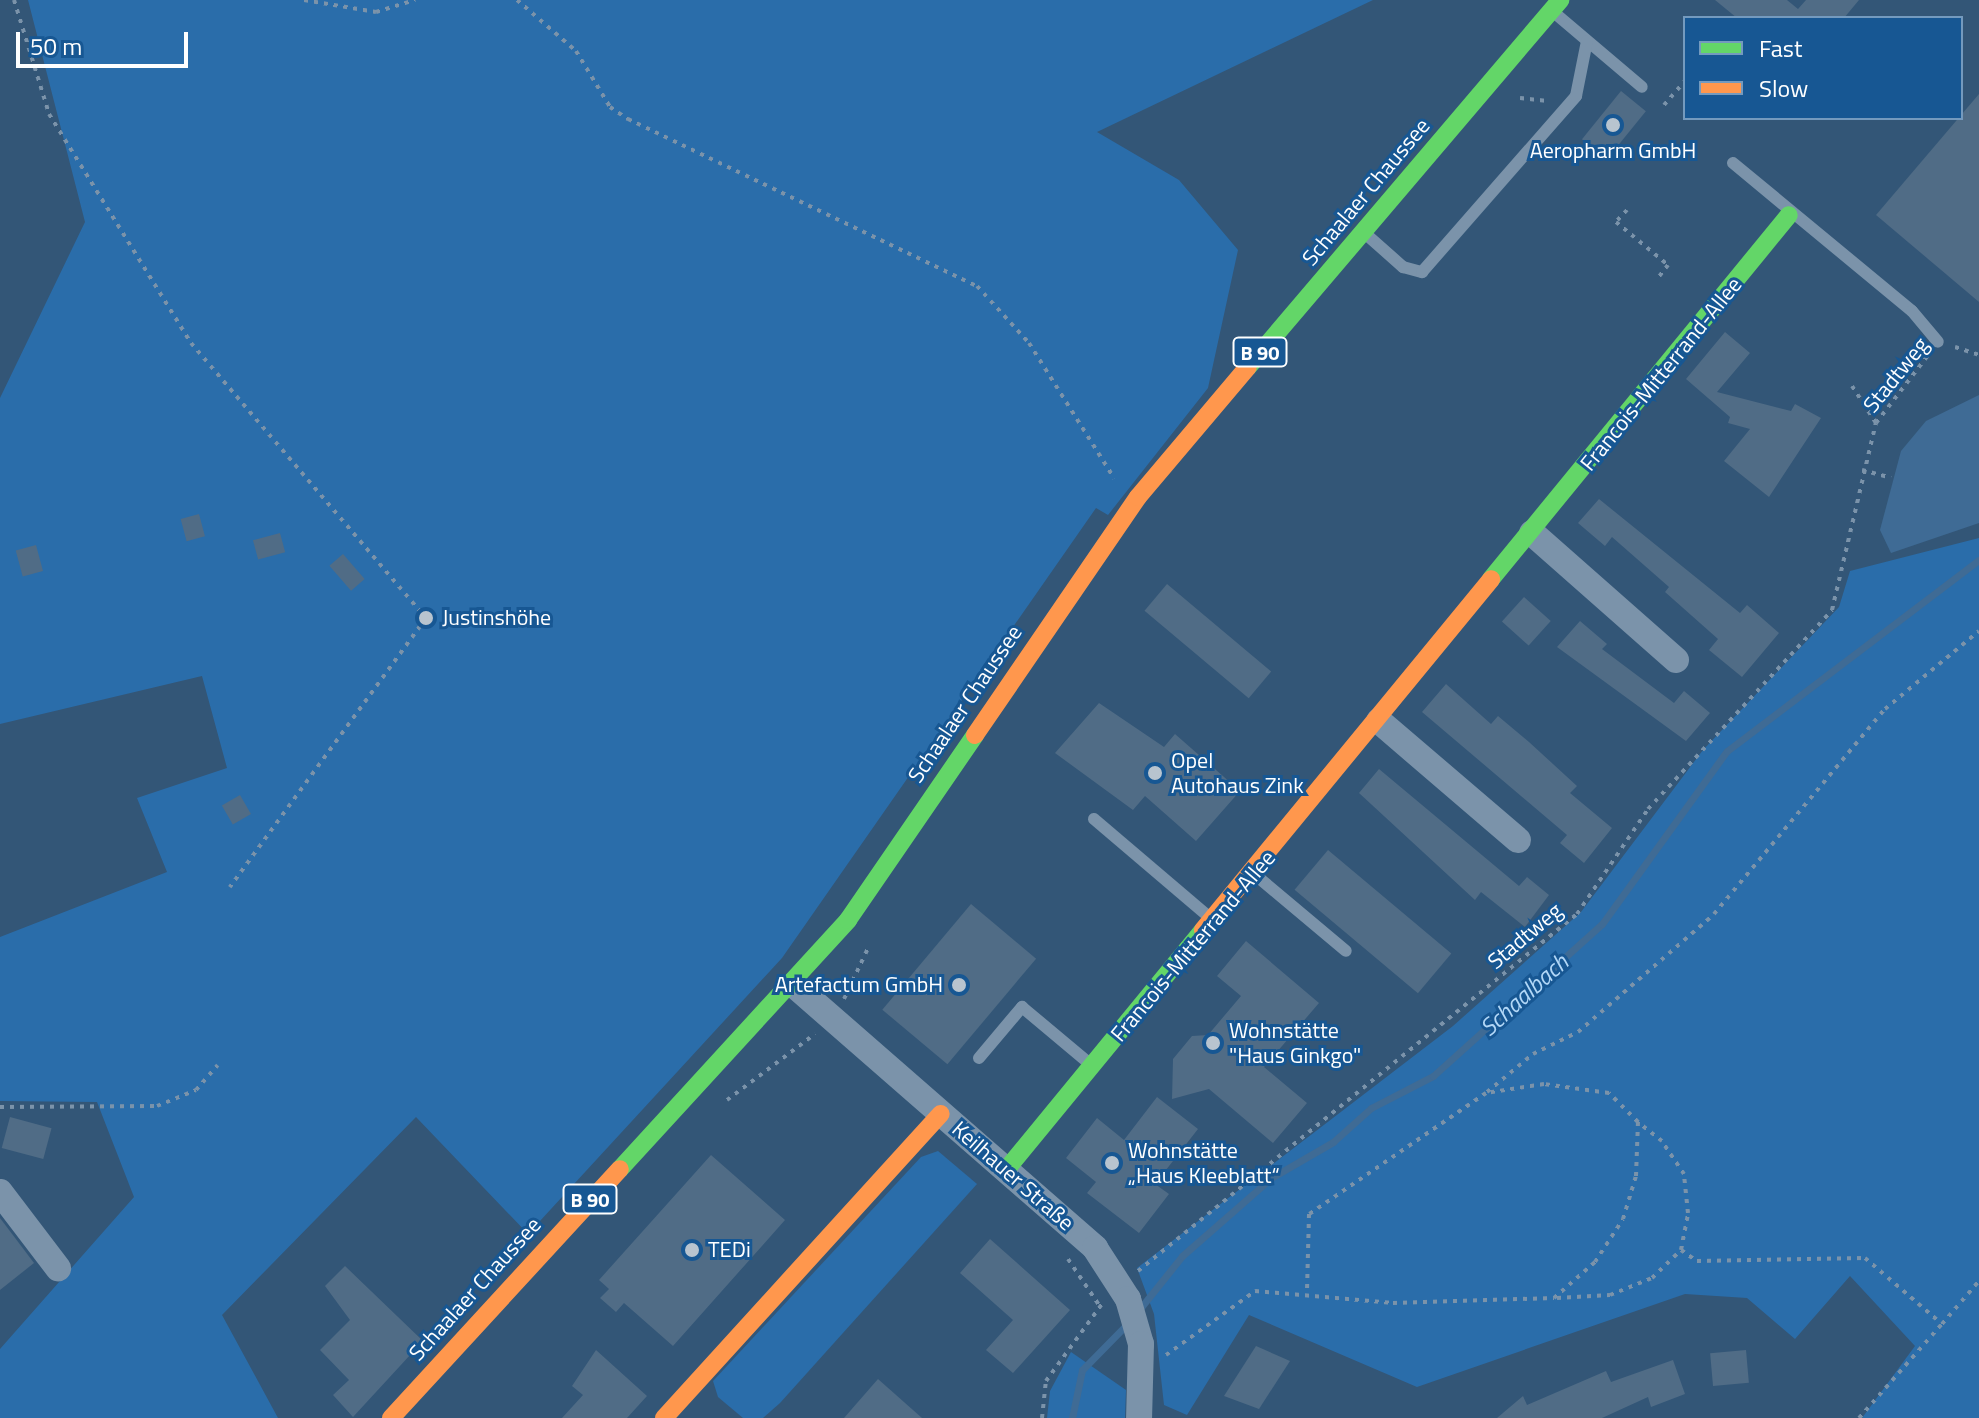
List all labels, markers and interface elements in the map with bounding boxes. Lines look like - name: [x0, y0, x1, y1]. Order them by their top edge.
- scale bar: [20, 16, 192, 66]
- legend: [1683, 16, 1963, 120]
- text: 50 m: [30, 28, 82, 64]
- text: Fast: [1759, 30, 1802, 66]
- text: Slow: [1759, 70, 1808, 106]
- street label: Schaalaer Chaussee: [1297, 113, 1435, 271]
- marker: Aeropharm GmbH: [1604, 116, 1622, 134]
- place label: Aeropharm GmbH: [1530, 138, 1696, 164]
- street label: Francois-Mitterrand-Allee: [1575, 272, 1747, 476]
- street label: Stadtweg: [1858, 332, 1934, 418]
- road number: B 90: [1232, 336, 1288, 368]
- place label: Justinshöhe: [442, 605, 551, 631]
- marker: Justinshöhe: [417, 609, 435, 627]
- street label: Schaalaer Chaussee: [903, 620, 1027, 788]
- place label: Opel Autohaus Zink: [1171, 747, 1304, 798]
- marker: Opel Autohaus Zink: [1146, 764, 1164, 782]
- street label: Francois-Mitterrand-Allee: [1105, 845, 1281, 1047]
- street label: Stadtweg: [1482, 897, 1568, 975]
- water label: Schaalbach: [1474, 948, 1574, 1042]
- place label: Artefactum GmbH: [775, 972, 943, 998]
- marker: Artefactum GmbH: [950, 976, 968, 994]
- place label: Wohnstätte "Haus Ginkgo": [1229, 1017, 1361, 1068]
- marker: Wohnstätte "Haus Ginkgo": [1204, 1034, 1222, 1052]
- street label: Keilhauer Straße: [947, 1116, 1079, 1236]
- place label: Wohnstätte „Haus Kleeblatt“: [1128, 1137, 1280, 1188]
- marker: Wohnstätte „Haus Kleeblatt“: [1103, 1154, 1121, 1172]
- road number: B 90: [562, 1183, 618, 1215]
- street label: Schaalaer Chaussee: [404, 1212, 546, 1366]
- place label: TEDi: [708, 1237, 751, 1263]
- marker: TEDi: [683, 1241, 701, 1259]

